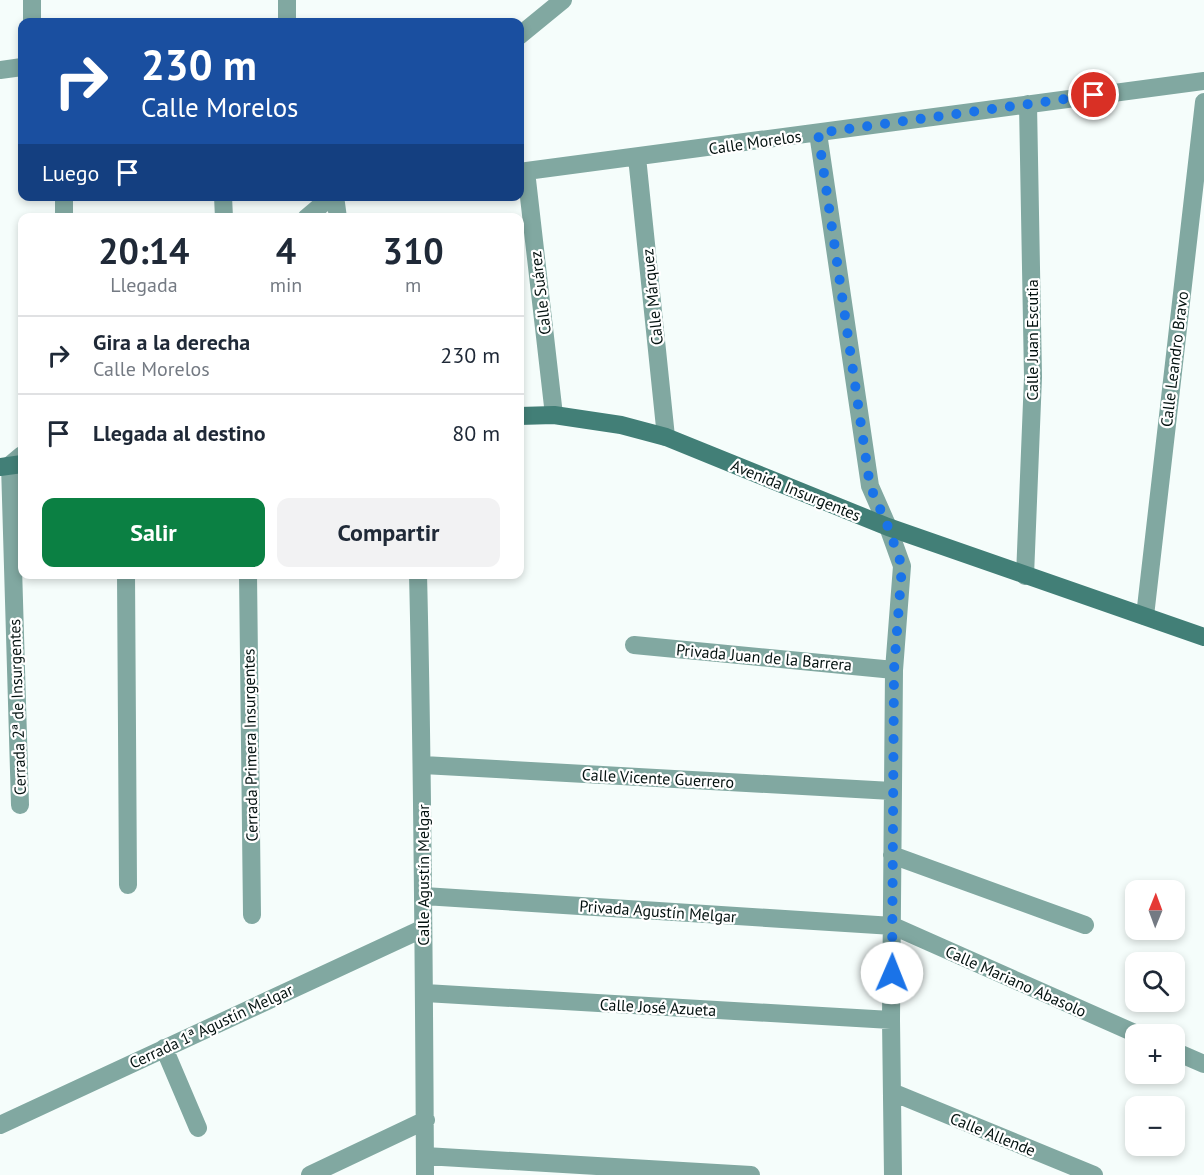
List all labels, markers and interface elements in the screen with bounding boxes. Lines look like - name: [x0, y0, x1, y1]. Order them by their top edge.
- text: 230 m: [141, 37, 257, 92]
- icon: right: [42, 42, 120, 120]
- pin: [1068, 69, 1119, 120]
- icon: arrive: [1077, 78, 1110, 111]
- text: Calle Morelos: [141, 90, 299, 124]
- street label: Calle Morelos: [707, 126, 803, 158]
- icon: arrive: [111, 156, 144, 189]
- text: Luego: [42, 159, 99, 187]
- text: 20:14: [98, 227, 190, 274]
- text: 4: [276, 227, 296, 274]
- text: 310: [383, 227, 444, 274]
- street label: Calle Márquez: [637, 248, 667, 346]
- street label: Calle Suárez: [525, 250, 555, 336]
- text: Llegada: [110, 272, 178, 298]
- text: min: [270, 272, 302, 298]
- text: m: [405, 272, 421, 298]
- street label: Calle Juan Escutia: [1022, 279, 1042, 401]
- street label: Calle Leandro Bravo: [1156, 290, 1192, 428]
- text: Gira a la derecha: [93, 328, 250, 356]
- icon: right: [42, 339, 75, 372]
- text: 230 m: [440, 341, 500, 369]
- text: Calle Morelos: [93, 356, 210, 382]
- icon: arrive: [42, 417, 75, 450]
- text: Llegada al destino: [93, 419, 266, 447]
- text: 80 m: [452, 419, 500, 447]
- street label: Avenida Insurgentes: [728, 455, 864, 525]
- button: Salir: [42, 498, 265, 567]
- button: Compartir: [277, 498, 500, 567]
- street label: Cerrada 2ª de Insurgentes: [4, 618, 30, 795]
- street label: Privada Juan de la Barrera: [675, 639, 853, 675]
- street label: Cerrada Primera Insurgentes: [238, 648, 262, 842]
- street label: Calle Vicente Guerrero: [581, 764, 735, 792]
- street label: Calle Agustín Melgar: [413, 804, 433, 946]
- north arrow: [1125, 880, 1185, 940]
- map controls: [1125, 880, 1185, 1156]
- street label: Privada Agustín Melgar: [579, 896, 738, 927]
- position arrow: [860, 941, 924, 1005]
- street label: Calle Mariano Abasolo: [942, 941, 1090, 1021]
- button: search: [1125, 952, 1185, 1012]
- street label: Cerrada 1ª Agustín Melgar: [126, 979, 297, 1073]
- street label: Calle José Azueta: [599, 994, 717, 1020]
- button: +: [1125, 1024, 1185, 1084]
- button: −: [1125, 1096, 1185, 1156]
- street label: Calle Allende: [947, 1108, 1039, 1160]

